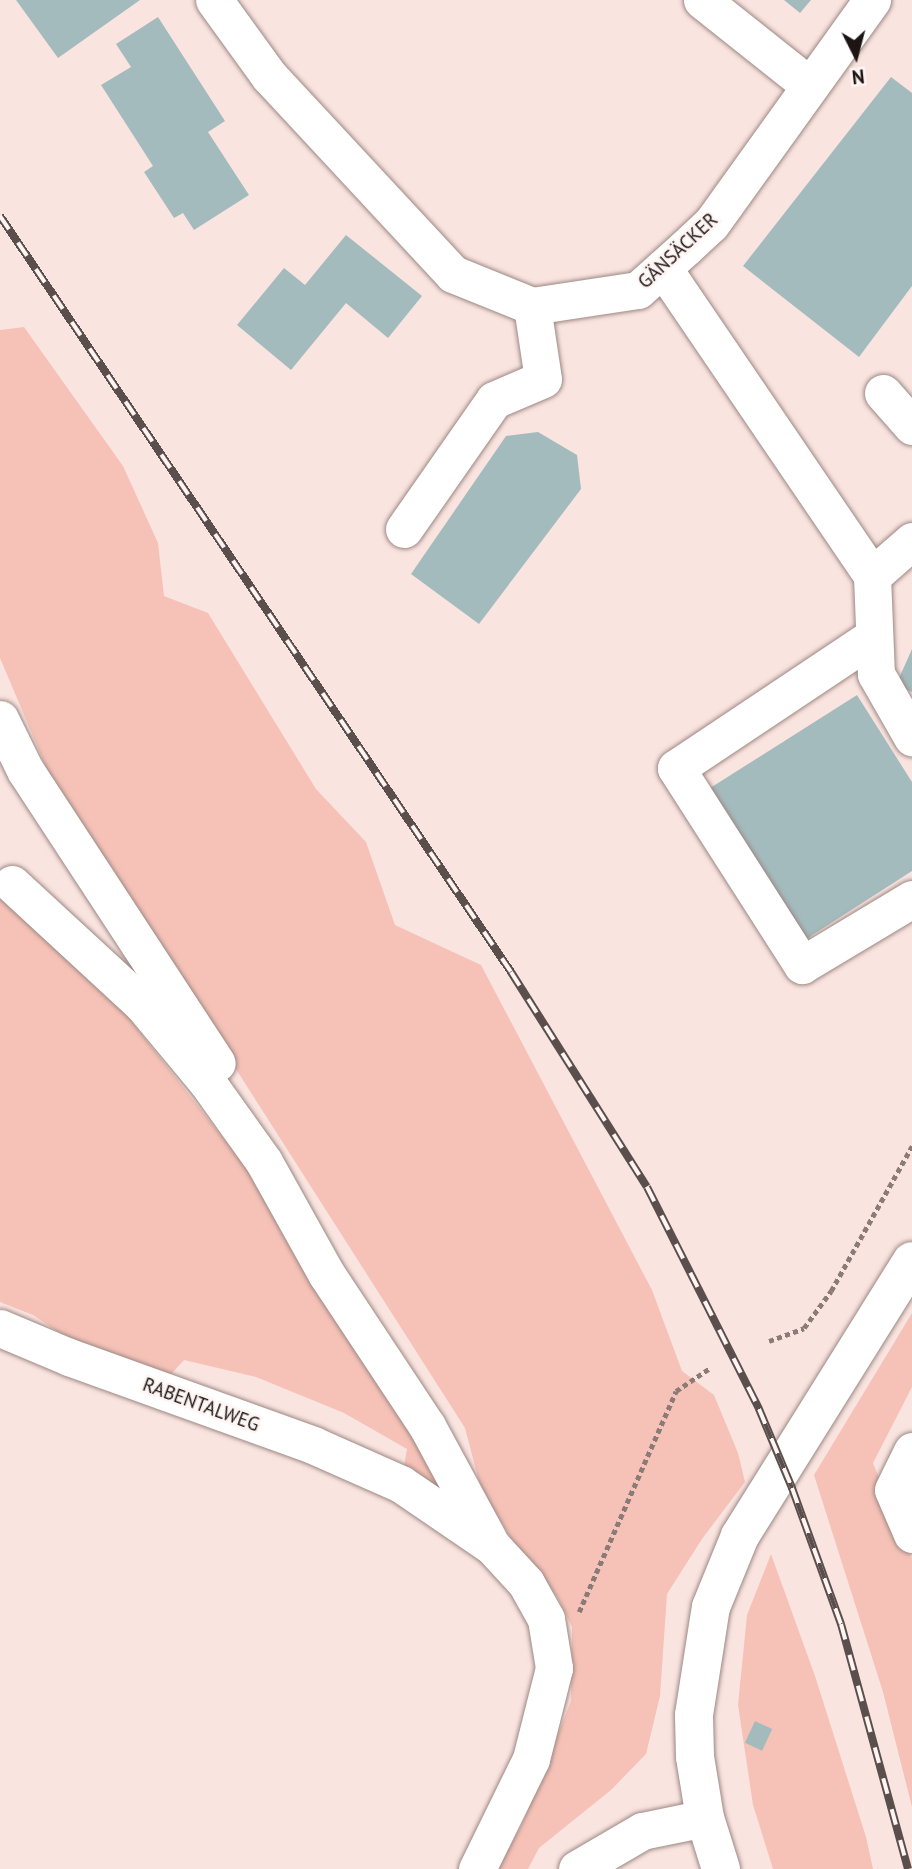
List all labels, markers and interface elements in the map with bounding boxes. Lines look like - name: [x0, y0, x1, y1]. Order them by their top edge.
- north arrow: [821, 21, 891, 91]
- text: N: [851, 64, 866, 89]
- street label: GÄNSÄCKER: [634, 208, 722, 294]
- street label: RABENTALWEG: [140, 1373, 262, 1437]

